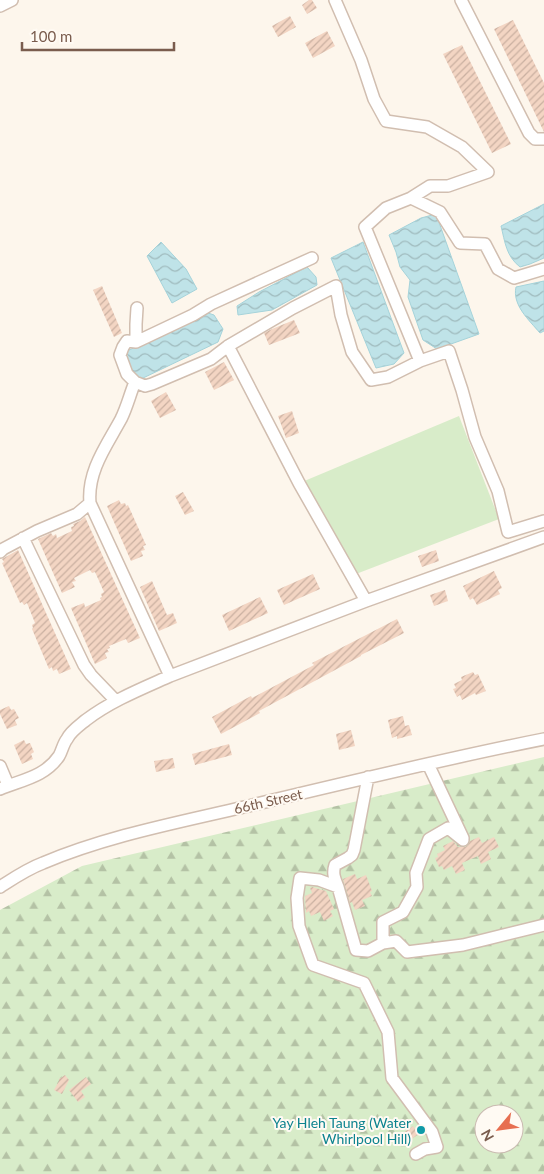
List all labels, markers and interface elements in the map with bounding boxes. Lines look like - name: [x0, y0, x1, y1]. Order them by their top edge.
- scale bar: [22, 20, 175, 52]
- text: 100 m: [30, 27, 72, 45]
- street label: 66th Street: [232, 785, 304, 817]
- north arrow: [474, 1104, 524, 1154]
- place label: Yay Hleh Taung (Water Whirlpool Hill): [272, 1114, 411, 1147]
- marker: Yay Hleh Taung (Water Whirlpool Hill): [415, 1124, 427, 1136]
- text: N: [477, 1127, 497, 1144]

